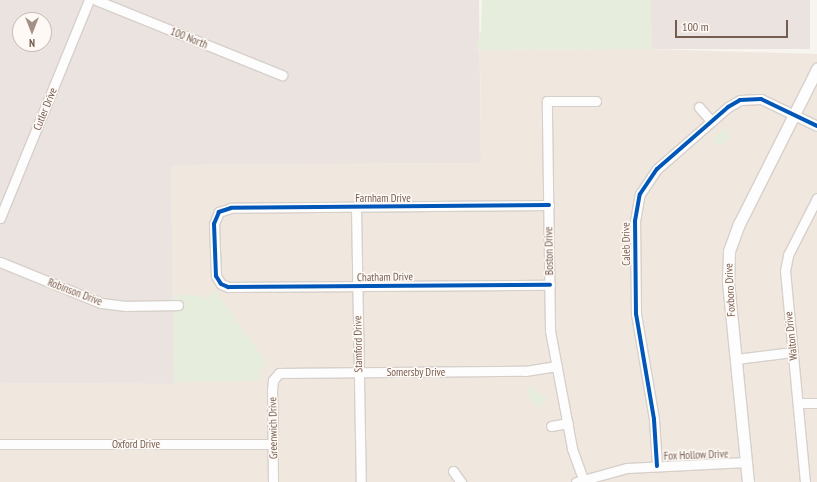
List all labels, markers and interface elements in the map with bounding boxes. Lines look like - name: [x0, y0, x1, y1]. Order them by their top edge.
- north arrow: [12, 12, 52, 52]
- scale bar: [677, 12, 790, 38]
- text: 100 m: [682, 19, 709, 34]
- street label: 100 North: [168, 25, 210, 51]
- text: N: [29, 36, 35, 50]
- street label: Cutler Drive: [30, 86, 60, 132]
- street label: Farnham Drive: [355, 191, 411, 205]
- street label: Caleb Drive: [619, 222, 633, 266]
- street label: Boston Drive: [542, 227, 556, 275]
- street label: Foxboro Drive: [722, 263, 738, 317]
- street label: Chatham Drive: [357, 270, 413, 284]
- street label: Robinson Drive: [46, 276, 104, 308]
- street label: Walton Drive: [782, 311, 800, 361]
- street label: Stamford Drive: [351, 315, 365, 373]
- street label: Somersby Drive: [386, 365, 446, 379]
- street label: Greenwich Drive: [266, 397, 280, 459]
- street label: Oxford Drive: [112, 437, 160, 451]
- street label: Fox Hollow Drive: [663, 447, 729, 463]

